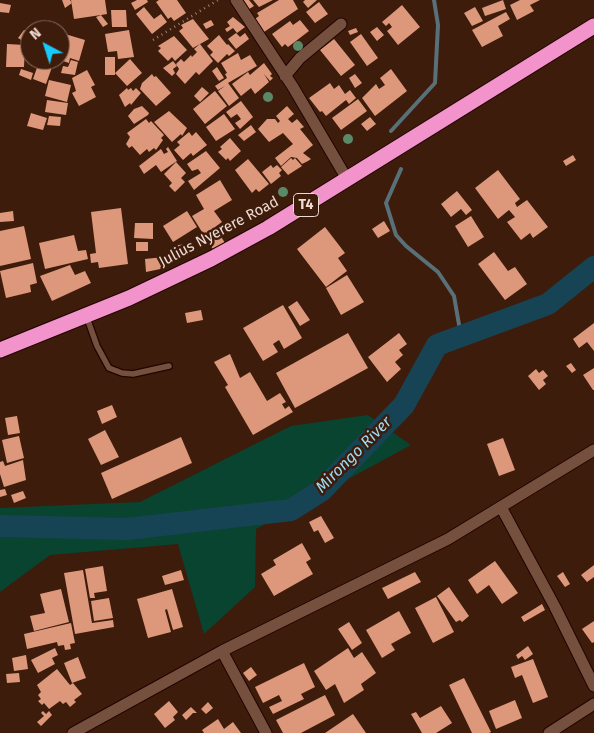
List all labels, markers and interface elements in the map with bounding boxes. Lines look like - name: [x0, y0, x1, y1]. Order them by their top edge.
- north arrow: [20, 20, 70, 70]
- text: N: [27, 24, 45, 43]
- street label: Julius Nyerere Road: [156, 193, 282, 271]
- road number: T4: [294, 194, 318, 216]
- water label: Mirongo River: [312, 413, 396, 497]

